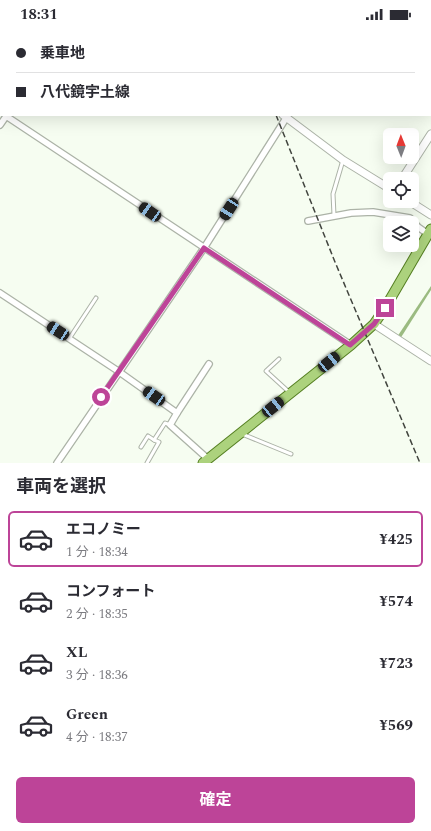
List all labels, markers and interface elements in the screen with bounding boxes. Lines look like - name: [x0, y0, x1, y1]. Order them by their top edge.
- text: 18:31: [20, 3, 58, 26]
- text: 乗車地: [40, 42, 85, 65]
- text: 八代鏡宇土線: [40, 81, 130, 104]
- north arrow: [383, 128, 419, 164]
- map controls: [383, 128, 419, 252]
- button: locate: [383, 172, 419, 208]
- car: [217, 196, 241, 222]
- car: [137, 200, 163, 224]
- button: layers: [383, 216, 419, 252]
- route end: [376, 299, 394, 317]
- car: [45, 319, 71, 343]
- car: [316, 350, 342, 374]
- car: [141, 384, 167, 408]
- route start: [92, 388, 110, 406]
- car: [260, 395, 286, 419]
- text: 車両を選択: [16, 473, 106, 500]
- text: エコノミー: [66, 518, 141, 541]
- icon: car: [18, 521, 54, 557]
- text: ¥425: [379, 528, 413, 551]
- text: 1 分 · 18:34: [66, 542, 128, 562]
- text: コンフォート: [66, 580, 156, 603]
- icon: car: [18, 583, 54, 619]
- text: ¥574: [379, 590, 413, 613]
- text: 2 分 · 18:35: [66, 604, 128, 624]
- text: XL: [66, 641, 87, 664]
- icon: car: [18, 645, 54, 681]
- text: ¥723: [379, 652, 413, 675]
- text: 3 分 · 18:36: [66, 665, 128, 685]
- text: Green: [66, 703, 108, 726]
- icon: car: [18, 707, 54, 743]
- text: ¥569: [379, 714, 413, 737]
- text: 4 分 · 18:37: [66, 727, 128, 747]
- button: 確定: [16, 777, 415, 823]

